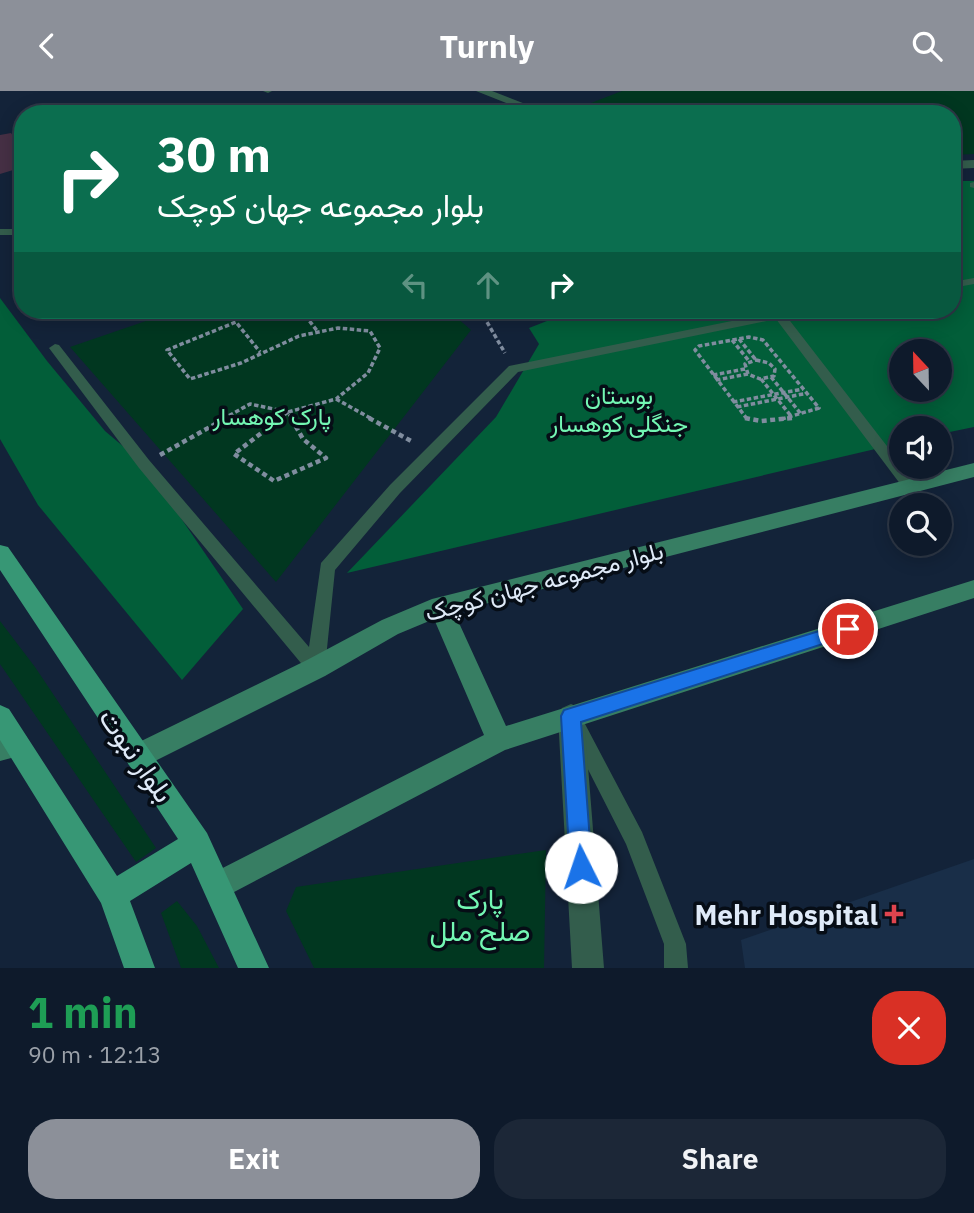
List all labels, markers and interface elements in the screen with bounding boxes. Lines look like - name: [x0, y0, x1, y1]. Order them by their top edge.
- text: Turnly: [440, 25, 534, 67]
- icon: back: [28, 27, 66, 65]
- icon: search: [908, 27, 946, 65]
- text: 30 m: [157, 122, 271, 185]
- icon: right: [42, 133, 133, 224]
- text: بلوار مجموعه جهان کوچک: [157, 184, 484, 226]
- icon: left: [396, 266, 434, 304]
- icon: ahead: [469, 266, 507, 304]
- icon: right: [542, 266, 580, 304]
- north arrow: [889, 339, 952, 403]
- map controls: [889, 339, 952, 556]
- park label: بوستان جنگلی کوهسار: [549, 379, 688, 439]
- park label: پارک کوهسار: [211, 400, 332, 433]
- button: sound: [889, 416, 952, 479]
- button: search: [889, 493, 952, 556]
- street label: بلوار مجموعه جهان کوچک: [421, 534, 667, 629]
- pin: [818, 599, 878, 659]
- icon: arrive: [829, 610, 867, 648]
- street label: بلوار نبوت: [91, 701, 183, 809]
- position arrow: [544, 830, 618, 904]
- park label: پارک صلح ملل: [430, 880, 530, 951]
- place label: Mehr Hospital: [694, 896, 878, 933]
- marker: Mehr Hospital: [884, 904, 904, 924]
- text: 1 min: [28, 985, 138, 1040]
- button: close: [872, 991, 946, 1065]
- text: 90 m · 12:13: [28, 1039, 161, 1069]
- button: Exit: [28, 1119, 480, 1199]
- button: Share: [494, 1119, 946, 1199]

